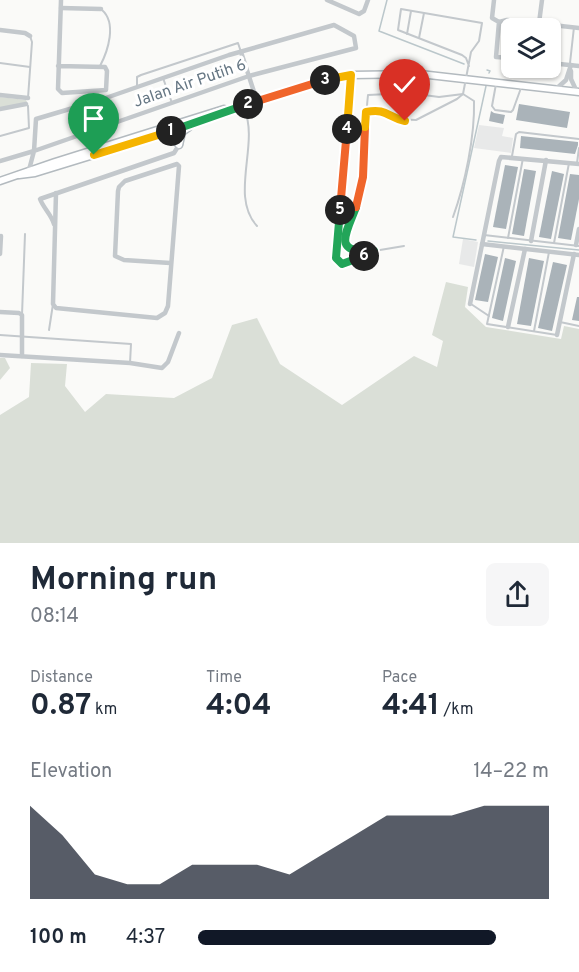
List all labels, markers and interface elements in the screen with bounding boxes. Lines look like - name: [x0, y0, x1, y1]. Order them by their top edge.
- map controls: [501, 18, 561, 78]
- button: layers: [501, 18, 561, 78]
- street label: Jalan Air Putih 6: [131, 55, 249, 113]
- pin: [379, 59, 430, 121]
- pin: 3: [310, 65, 340, 95]
- icon: check: [388, 68, 421, 101]
- text: 3: [320, 70, 330, 90]
- pin: 2: [233, 89, 263, 119]
- pin: [68, 93, 119, 155]
- text: 2: [243, 94, 253, 114]
- icon: arrive: [77, 102, 110, 135]
- pin: 4: [332, 114, 362, 144]
- pin: 1: [156, 116, 186, 146]
- text: 4: [342, 119, 352, 139]
- text: 1: [168, 121, 174, 141]
- pin: 5: [325, 195, 355, 225]
- text: 5: [335, 200, 345, 220]
- pin: 6: [349, 241, 379, 271]
- text: 6: [359, 246, 369, 266]
- text: Morning run: [30, 560, 217, 602]
- button: share: [486, 563, 549, 626]
- text: 08:14: [30, 604, 79, 630]
- text: Distance: [30, 668, 93, 688]
- text: Time: [206, 668, 242, 688]
- text: Pace: [382, 668, 417, 688]
- text: 0.87: [30, 688, 91, 725]
- text: 4:04: [206, 688, 272, 725]
- text: 4:41: [382, 688, 440, 725]
- text: km: [91, 700, 117, 720]
- text: /km: [440, 700, 473, 720]
- text: Elevation: [30, 759, 112, 785]
- text: 14–22 m: [473, 759, 549, 785]
- text: 100 m: [30, 925, 87, 951]
- text: 4:37: [126, 925, 165, 951]

